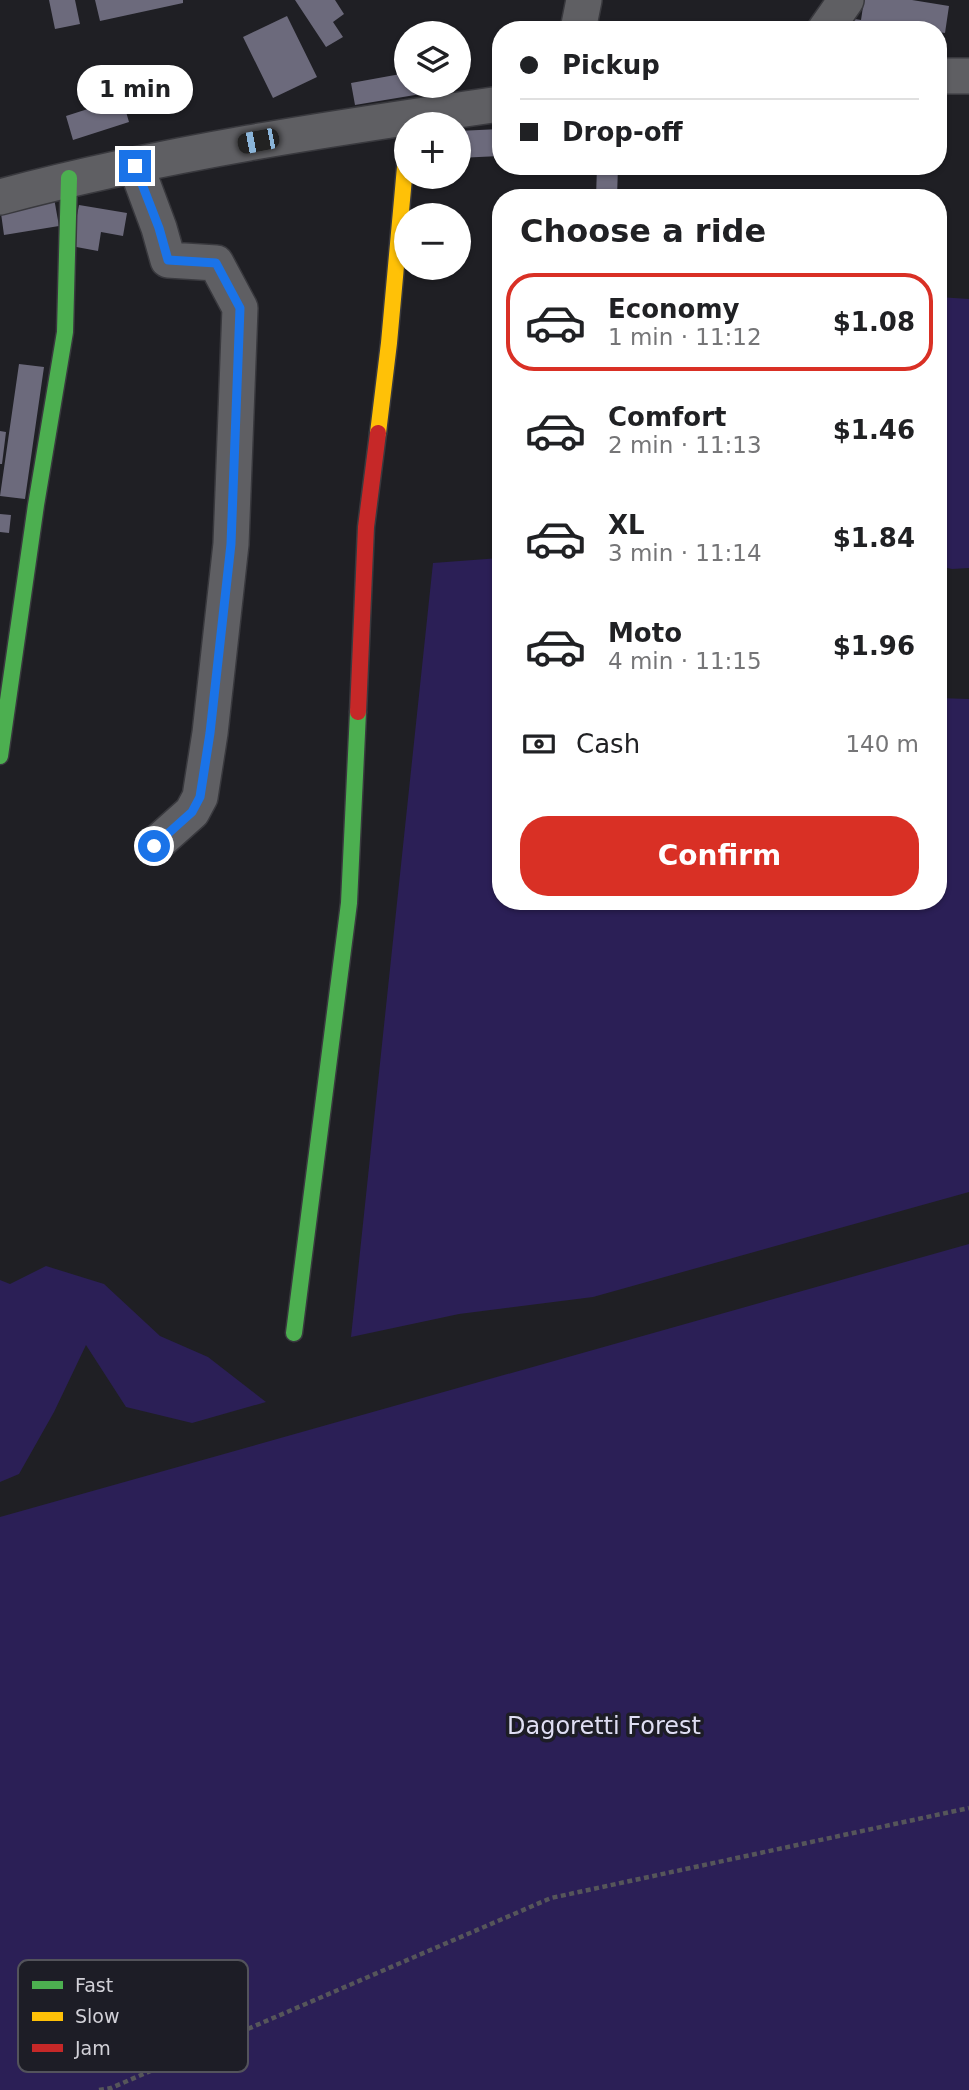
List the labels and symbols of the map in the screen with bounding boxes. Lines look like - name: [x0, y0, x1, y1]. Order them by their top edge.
- callout: 1 min: [77, 64, 193, 114]
- car: [236, 127, 281, 155]
- route end: [119, 150, 151, 182]
- route start: [138, 830, 170, 862]
- park label: Dagoretti Forest: [507, 1712, 701, 1740]
- legend: [18, 1960, 248, 2072]
- text: Fast: [75, 1974, 113, 1996]
- text: Slow: [75, 2005, 120, 2027]
- text: Jam: [74, 2037, 111, 2059]

